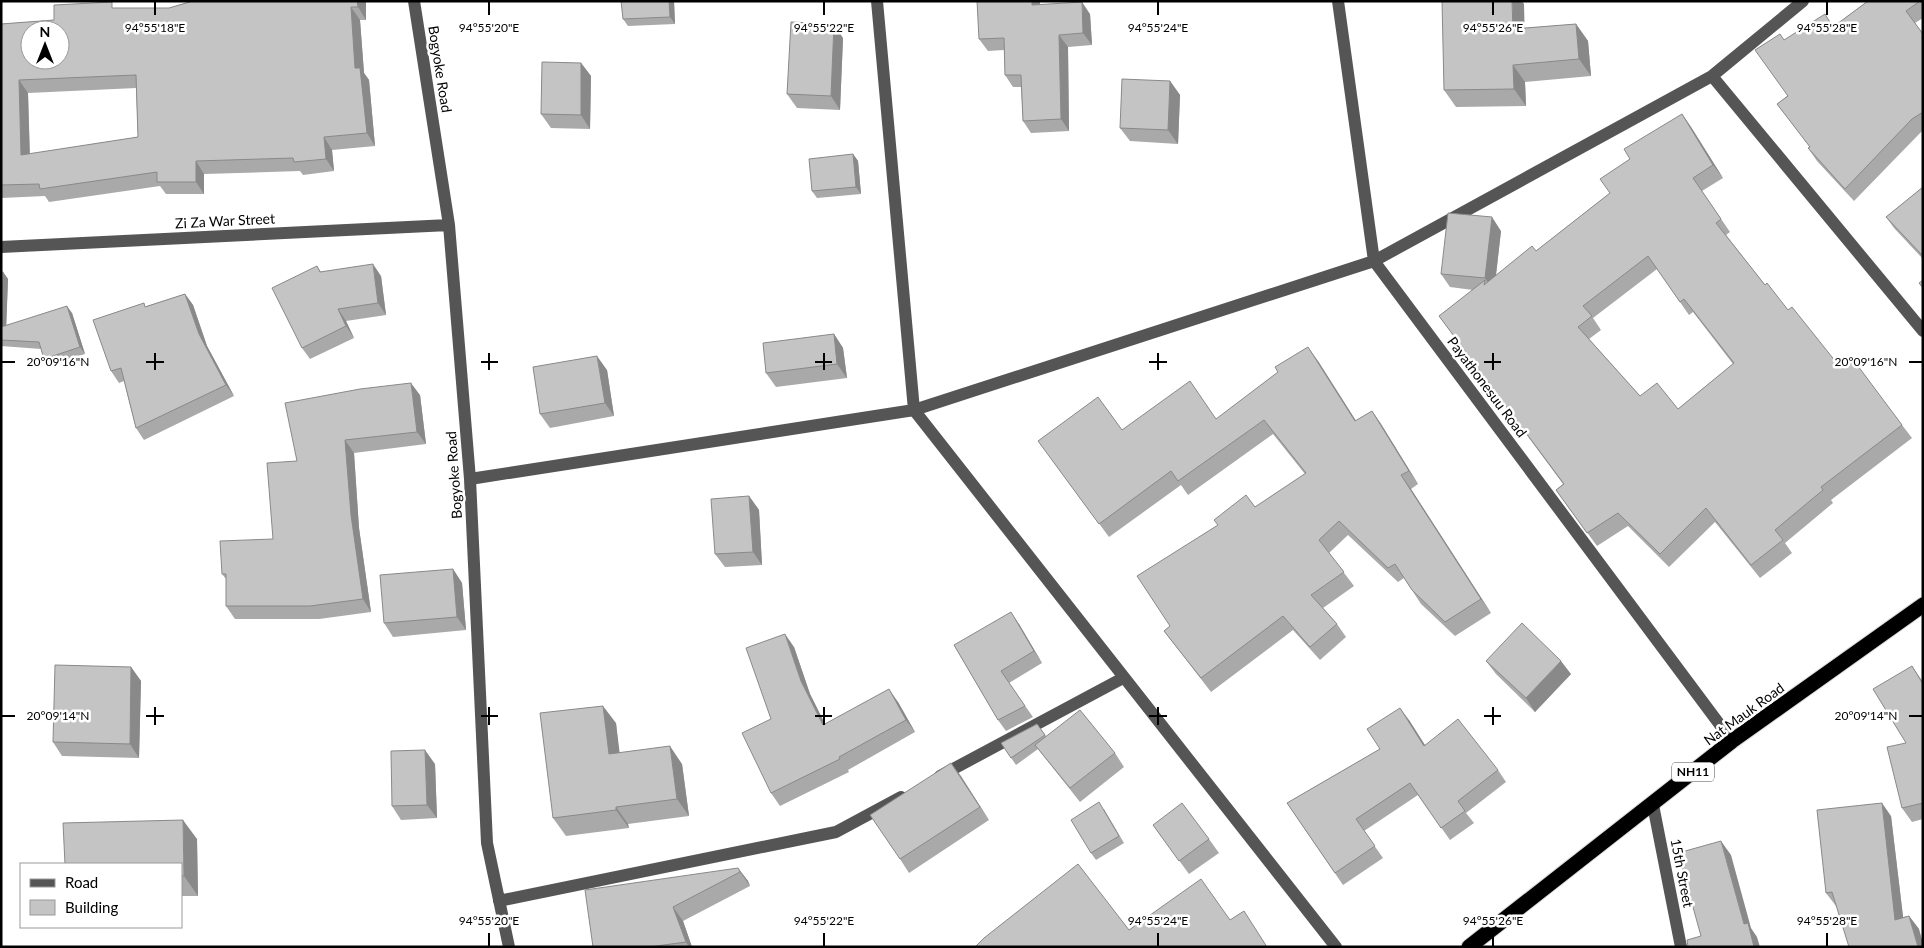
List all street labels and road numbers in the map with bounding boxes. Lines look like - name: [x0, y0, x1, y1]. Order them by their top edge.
- street label: Bogyoke Road: [425, 24, 456, 114]
- street label: Zi Za War Street: [175, 209, 275, 232]
- street label: Payathonesuu Road: [1444, 333, 1531, 440]
- street label: Bogyoke Road: [442, 431, 465, 519]
- street label: Nat Mauk Road: [1700, 679, 1787, 748]
- road number: NH11: [1672, 762, 1714, 782]
- street label: 15th Street: [1668, 837, 1697, 909]

